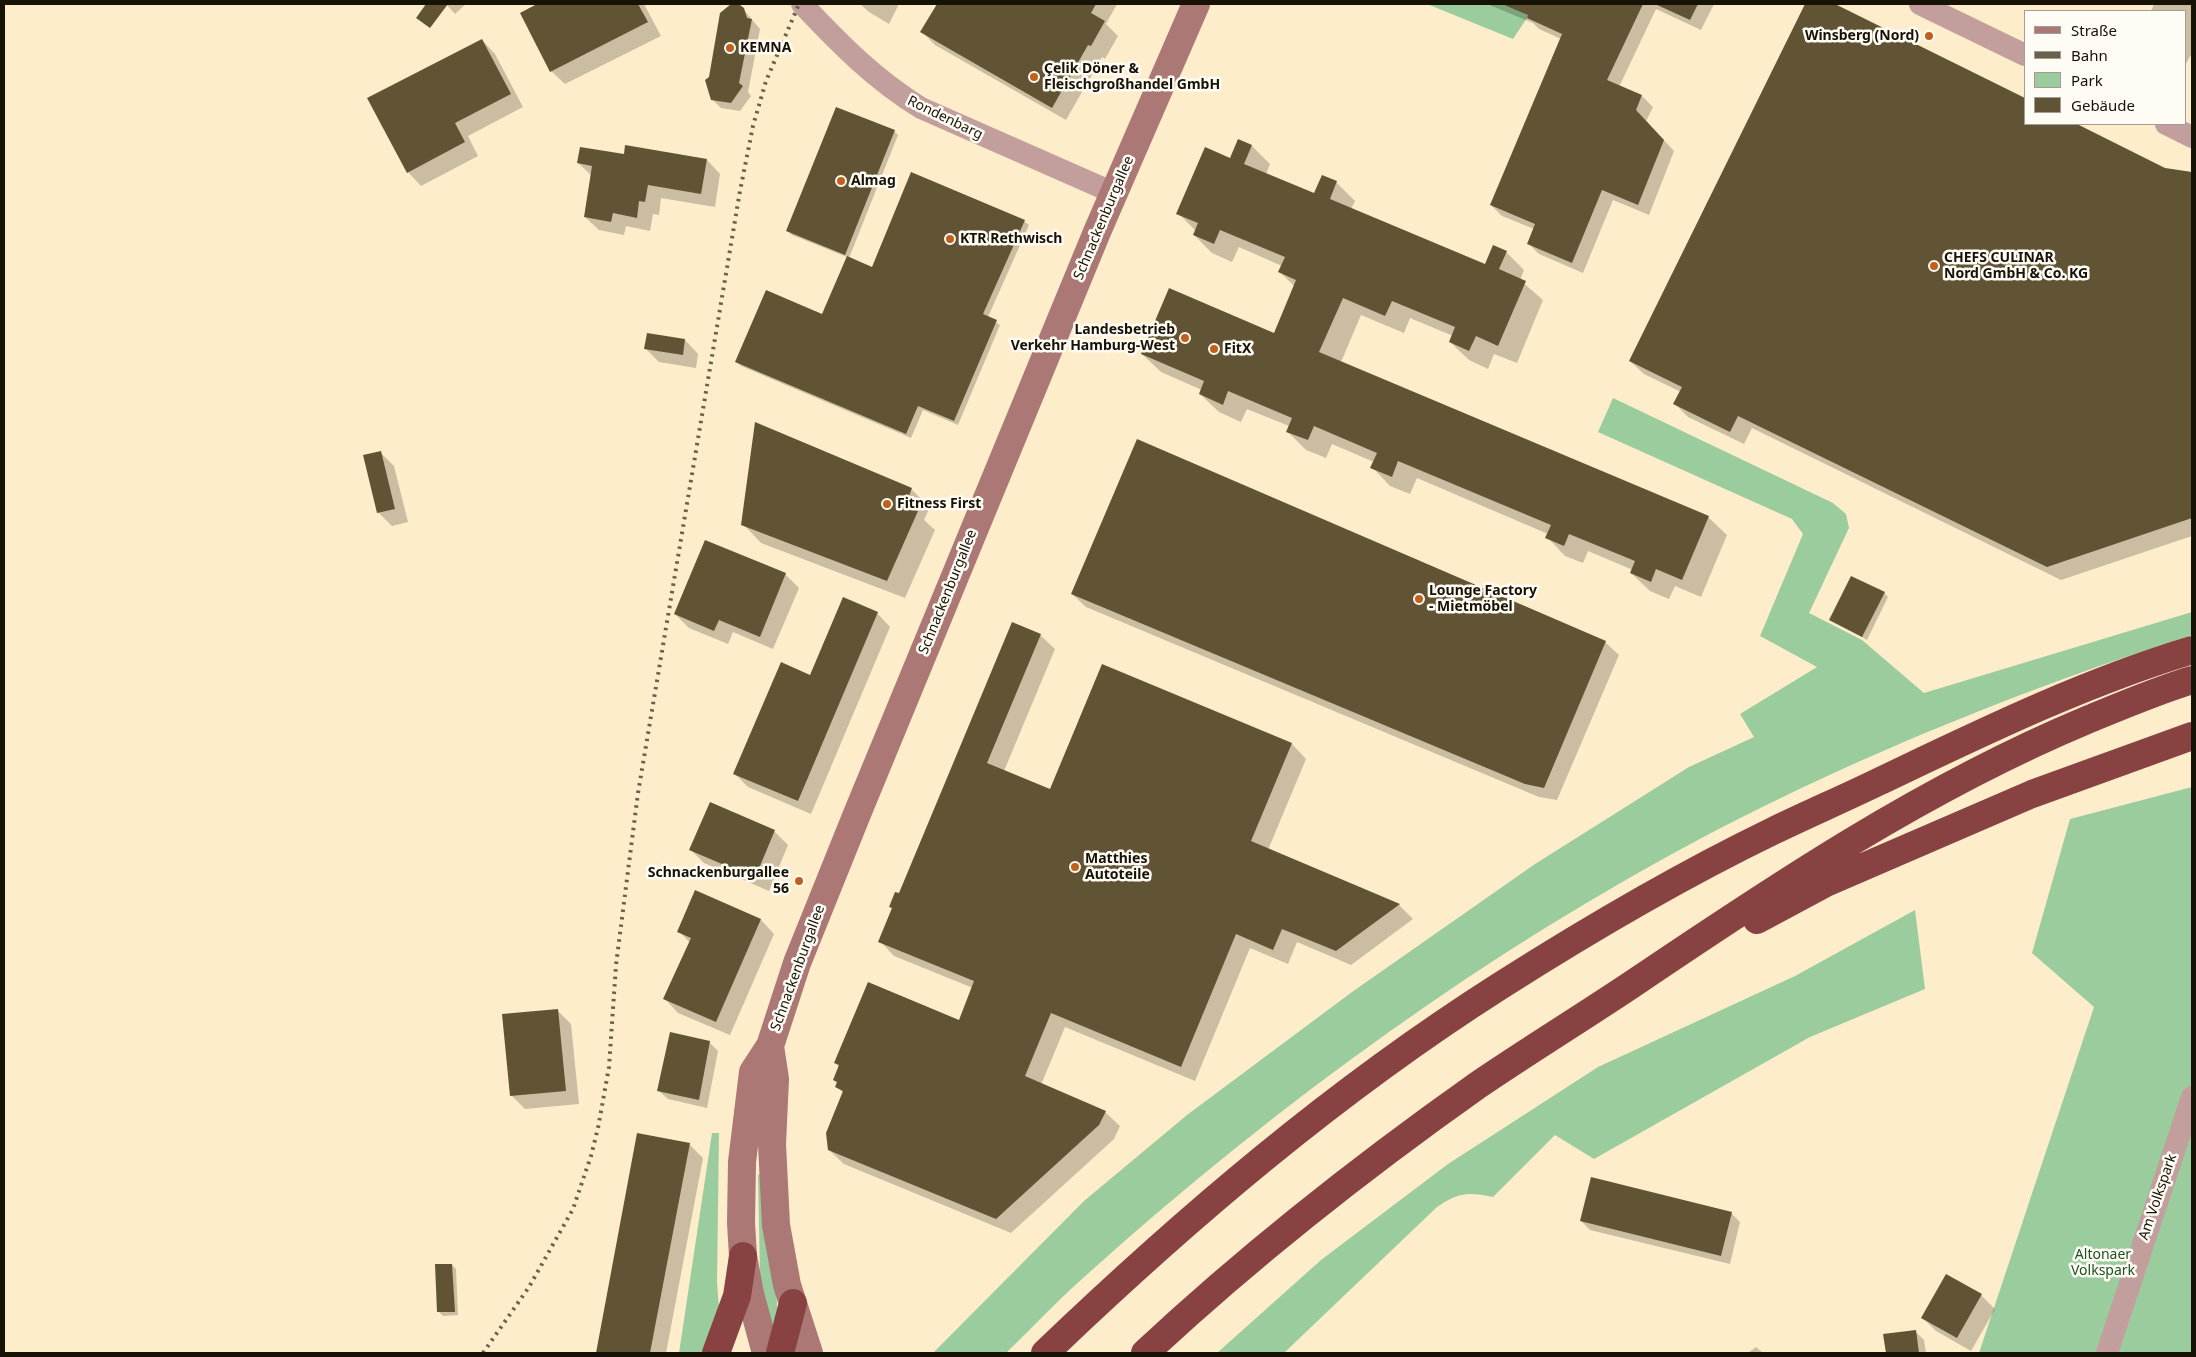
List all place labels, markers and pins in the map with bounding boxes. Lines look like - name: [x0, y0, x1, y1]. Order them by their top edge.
- place label: Winsberg (Nord): [1805, 28, 1919, 44]
- marker: Winsberg (Nord): [1923, 30, 1935, 42]
- place label: KEMNA: [740, 40, 791, 56]
- marker: KEMNA: [724, 42, 736, 54]
- place label: Çelik Döner & Fleischgroßhandel GmbH: [1044, 61, 1220, 94]
- marker: Çelik Döner & Fleischgroßhandel GmbH: [1028, 71, 1040, 83]
- place label: Almag: [851, 173, 896, 189]
- marker: Almag: [835, 175, 847, 187]
- place label: KTR Rethwisch: [960, 231, 1062, 247]
- marker: KTR Rethwisch: [944, 233, 956, 245]
- place label: CHEFS CULINAR Nord GmbH & Co. KG: [1944, 250, 2088, 282]
- marker: CHEFS CULINAR Nord GmbH & Co. KG: [1928, 260, 1940, 272]
- place label: Landesbetrieb Verkehr Hamburg-West: [1011, 322, 1175, 354]
- marker: Landesbetrieb Verkehr Hamburg-West: [1179, 332, 1191, 344]
- place label: FitX: [1224, 341, 1251, 357]
- marker: FitX: [1208, 343, 1220, 355]
- place label: Fitness First: [897, 496, 981, 512]
- marker: Fitness First: [881, 498, 893, 510]
- place label: Lounge Factory - Mietmöbel: [1429, 583, 1537, 616]
- marker: Lounge Factory - Mietmöbel: [1413, 593, 1425, 605]
- place label: Matthies Autoteile: [1085, 851, 1150, 884]
- marker: Matthies Autoteile: [1069, 861, 1081, 873]
- place label: Schnackenburgallee 56: [648, 865, 789, 898]
- marker: Schnackenburgallee 56: [793, 875, 805, 887]

